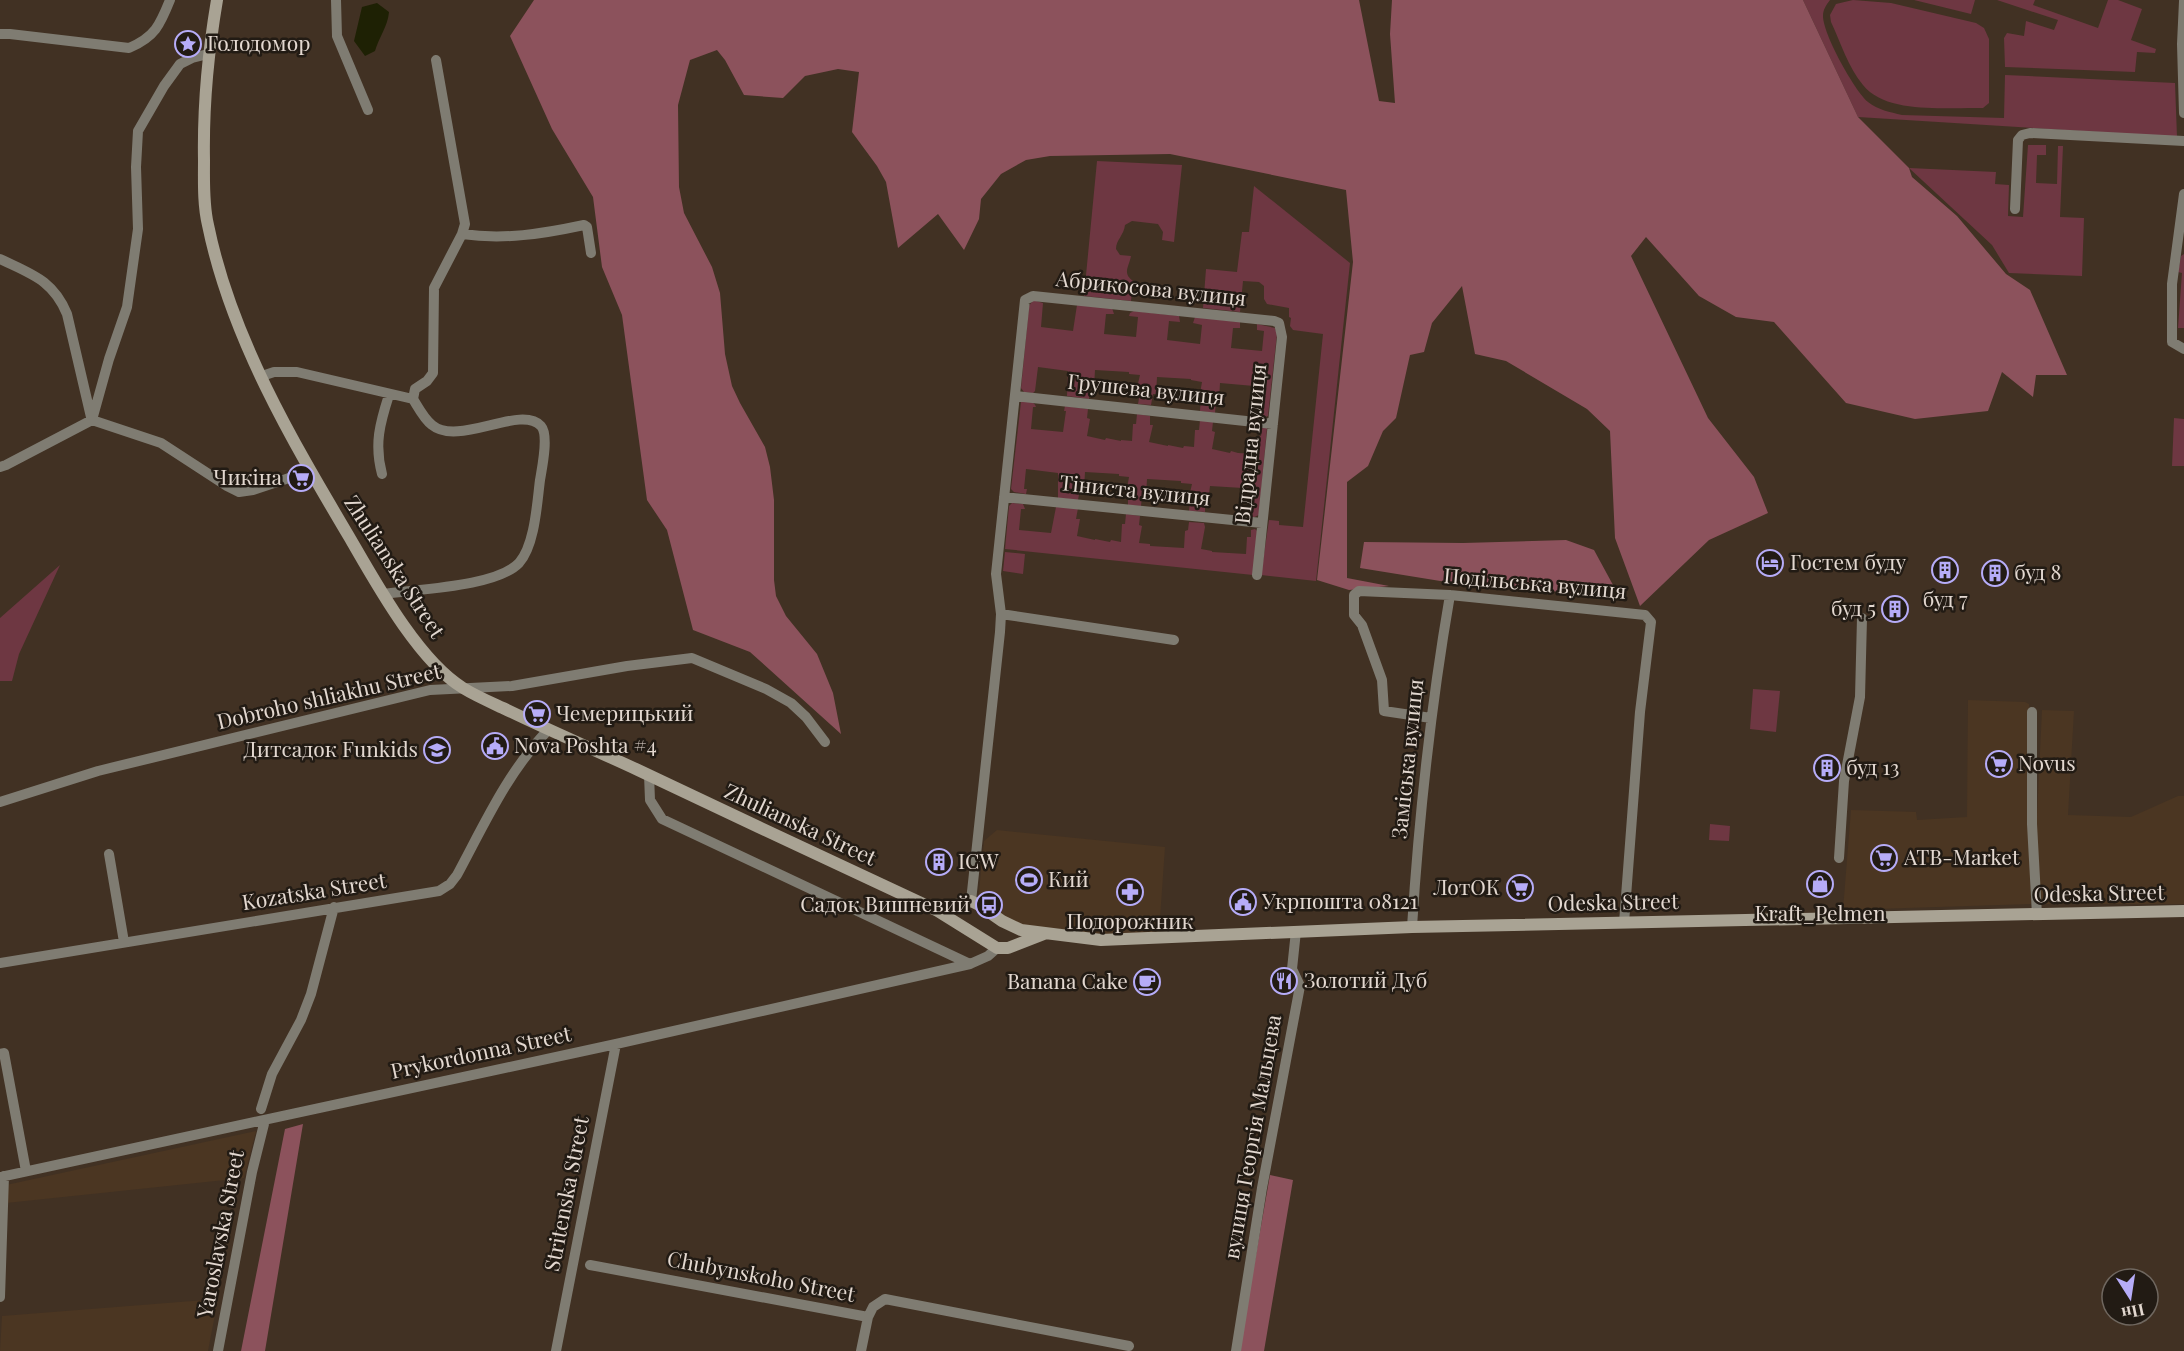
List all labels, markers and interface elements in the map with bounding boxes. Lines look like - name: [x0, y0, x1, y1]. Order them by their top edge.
- place label: Голодомор: [207, 28, 310, 56]
- place icon: Голодомор: [173, 29, 203, 59]
- street label: Абрикосова вулиця: [1054, 263, 1248, 311]
- street label: Відрадна вулиця: [1227, 362, 1271, 525]
- street label: Грушева вулиця: [1066, 366, 1226, 410]
- place label: Чикіна: [213, 462, 283, 490]
- supermarket icon: Чикіна: [286, 463, 316, 493]
- street label: Тіниста вулиця: [1058, 467, 1212, 511]
- street label: Zhulianska Street: [339, 489, 453, 643]
- place label: Гостем буду: [1790, 547, 1907, 575]
- hotel icon: Гостем буду: [1755, 548, 1785, 578]
- building icon: буд 7: [1930, 555, 1960, 585]
- place label: буд 8: [2014, 557, 2061, 585]
- building icon: буд 8: [1980, 558, 2010, 588]
- street label: Подільська вулиця: [1443, 560, 1628, 604]
- place label: буд 7: [1922, 584, 1968, 612]
- place label: буд 5: [1831, 593, 1876, 621]
- building icon: буд 5: [1880, 594, 1910, 624]
- street label: Dobroho shliakhu Street: [214, 655, 444, 734]
- street label: Заміська вулиця: [1384, 677, 1428, 840]
- place label: Чемерицький: [556, 698, 693, 726]
- supermarket icon: Чемерицький: [522, 699, 552, 729]
- place label: Nova Poshta #4: [514, 730, 657, 758]
- public building icon: Nova Poshta #4: [480, 731, 510, 761]
- place label: Дитсадок Funkids: [244, 734, 418, 762]
- school or university icon: Дитсадок Funkids: [422, 735, 452, 765]
- place label: Novus: [2018, 748, 2076, 776]
- supermarket icon: Novus: [1984, 749, 2014, 779]
- place label: буд 13: [1846, 752, 1899, 780]
- building icon: буд 13: [1812, 753, 1842, 783]
- street label: Zhulianska Street: [720, 776, 882, 871]
- place label: ATB-Market: [1903, 842, 2020, 870]
- supermarket icon: ATB-Market: [1869, 843, 1899, 873]
- place label: ICW: [958, 846, 999, 874]
- building icon: ICW: [924, 847, 954, 877]
- place label: Кий: [1048, 864, 1089, 892]
- street label: Kozatska Street: [240, 865, 388, 915]
- sports icon: Кий: [1014, 865, 1044, 895]
- shop icon: Kraft_Pelmen: [1805, 869, 1835, 899]
- place label: ЛотОК: [1432, 872, 1500, 900]
- supermarket icon: ЛотОК: [1505, 873, 1535, 903]
- pharmacy icon: Подорожник: [1115, 877, 1145, 907]
- street label: Odeska Street: [2033, 877, 2165, 907]
- place label: Укрпошта 08121: [1261, 886, 1418, 914]
- street label: Odeska Street: [1547, 886, 1679, 916]
- public building icon: Укрпошта 08121: [1228, 887, 1258, 917]
- place label: Садок Вишневий: [800, 889, 970, 917]
- bus stop icon: Садок Вишневий: [974, 890, 1004, 920]
- place label: Kraft_Pelmen: [1755, 898, 1886, 926]
- place label: Подорожник: [1067, 906, 1193, 934]
- place label: Золотий Дуб: [1304, 965, 1427, 993]
- place label: Banana Cake: [1007, 966, 1128, 994]
- restaurant icon: Золотий Дуб: [1269, 966, 1299, 996]
- cafe icon: Banana Cake: [1132, 967, 1162, 997]
- street label: вулиця Георгія Мальцева: [1216, 1012, 1286, 1261]
- street label: Prykordonna Street: [388, 1018, 574, 1084]
- street label: Stritenska Street: [536, 1113, 594, 1274]
- street label: Yaroslavska Street: [189, 1147, 249, 1321]
- street label: Chubynskoho Street: [665, 1243, 858, 1307]
- north arrow: [2100, 1267, 2160, 1327]
- text: Пн: [2120, 1299, 2147, 1325]

